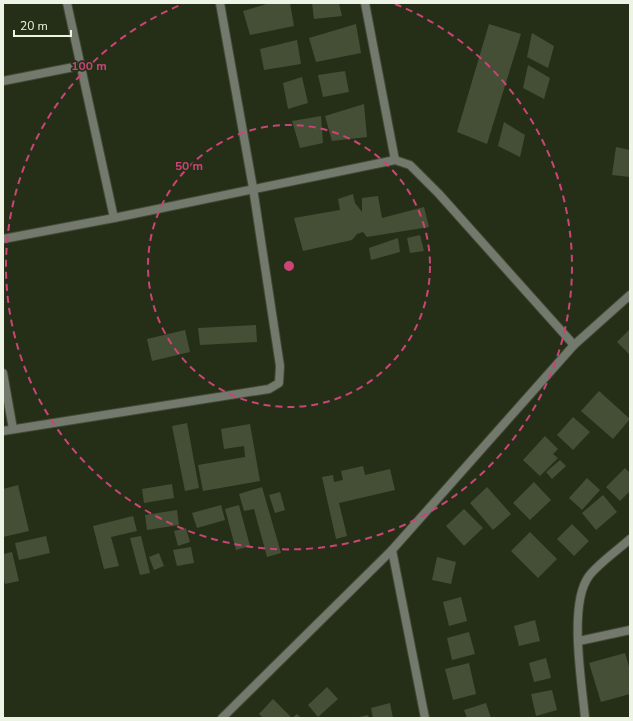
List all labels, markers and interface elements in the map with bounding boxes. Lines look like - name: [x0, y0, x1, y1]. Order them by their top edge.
- scale bar: [14, 12, 71, 38]
- text: 20 m: [20, 18, 48, 34]
- text: 100 m: [71, 58, 107, 74]
- text: 50 m: [175, 158, 203, 174]
- centre of rings: [282, 259, 296, 273]

